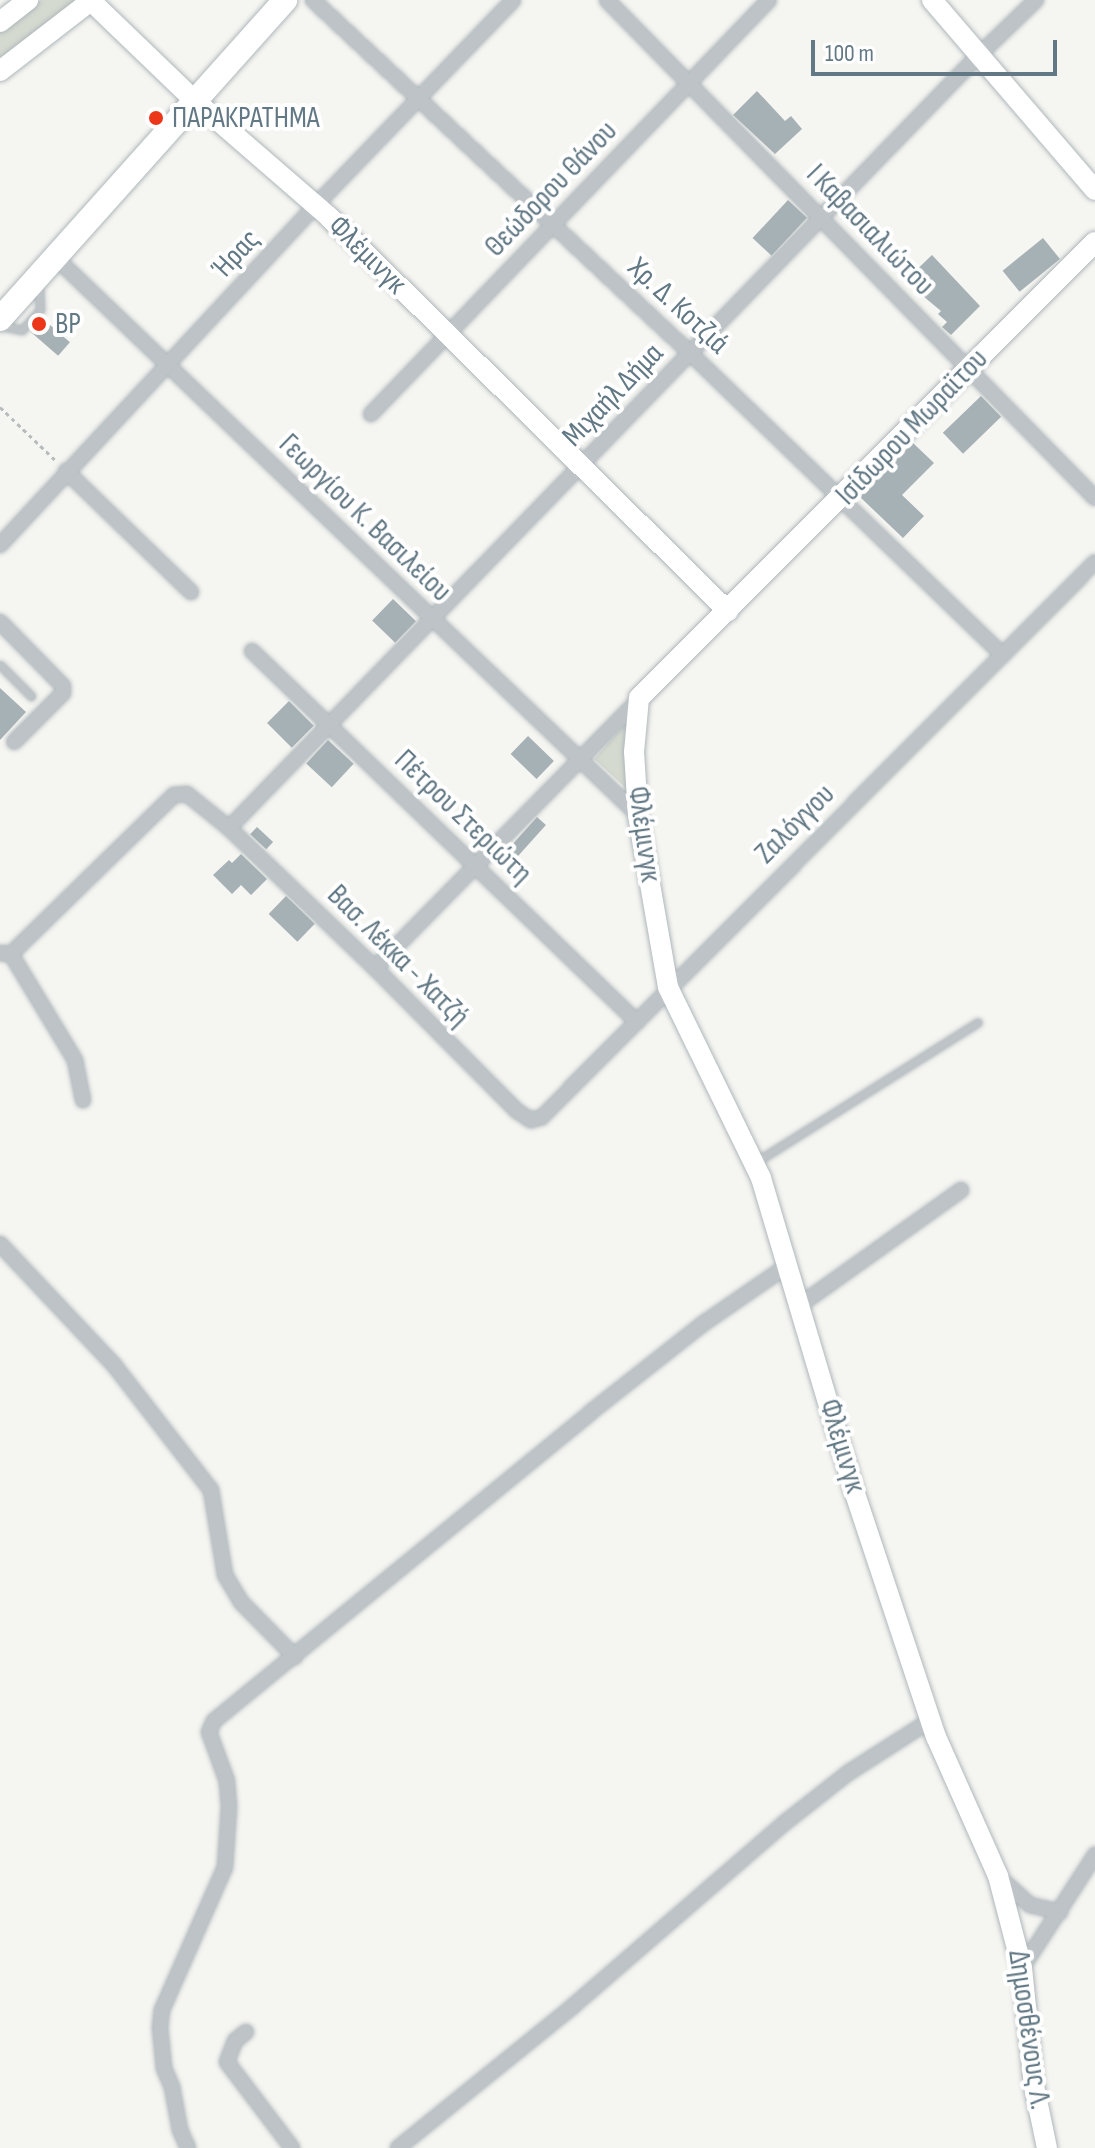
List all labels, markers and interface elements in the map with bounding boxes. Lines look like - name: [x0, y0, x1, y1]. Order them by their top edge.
- scale bar: [815, 24, 1061, 74]
- text: 100 m: [825, 39, 874, 68]
- place label: ΠΑΡΑΚΡΑΤΗΜΑ: [172, 100, 320, 136]
- marker: ΠΑΡΑΚΡΑΤΗΜΑ: [147, 109, 165, 127]
- street label: Θεώδορου Θάνου: [477, 113, 625, 265]
- street label: Ι Καβασιαλιώτου: [799, 157, 941, 303]
- street label: Φλέμινγκ: [320, 208, 414, 302]
- street label: Ήρας: [204, 222, 268, 286]
- street label: Χρ. Δ. Κοτζιά: [620, 250, 736, 362]
- place label: BP: [55, 306, 81, 342]
- marker: BP: [30, 315, 48, 333]
- street label: Μιχαήλ Δήμα: [555, 336, 671, 454]
- street label: Ισίδωρου Μωραϊτου: [828, 341, 996, 513]
- street label: Γεωργίου Κ. Βασιλείου: [271, 427, 459, 609]
- street label: Πέτρου Στεριώτη: [387, 742, 539, 892]
- street label: Ζαλόγγου: [748, 777, 842, 871]
- street label: Φλέμινγκ: [619, 784, 669, 884]
- street label: Βασ. Λέκκα - Χατζή: [319, 877, 477, 1035]
- street label: Φλέμινγκ: [811, 1395, 873, 1497]
- street label: Δημοσθένους Λ.: [1000, 1948, 1058, 2112]

